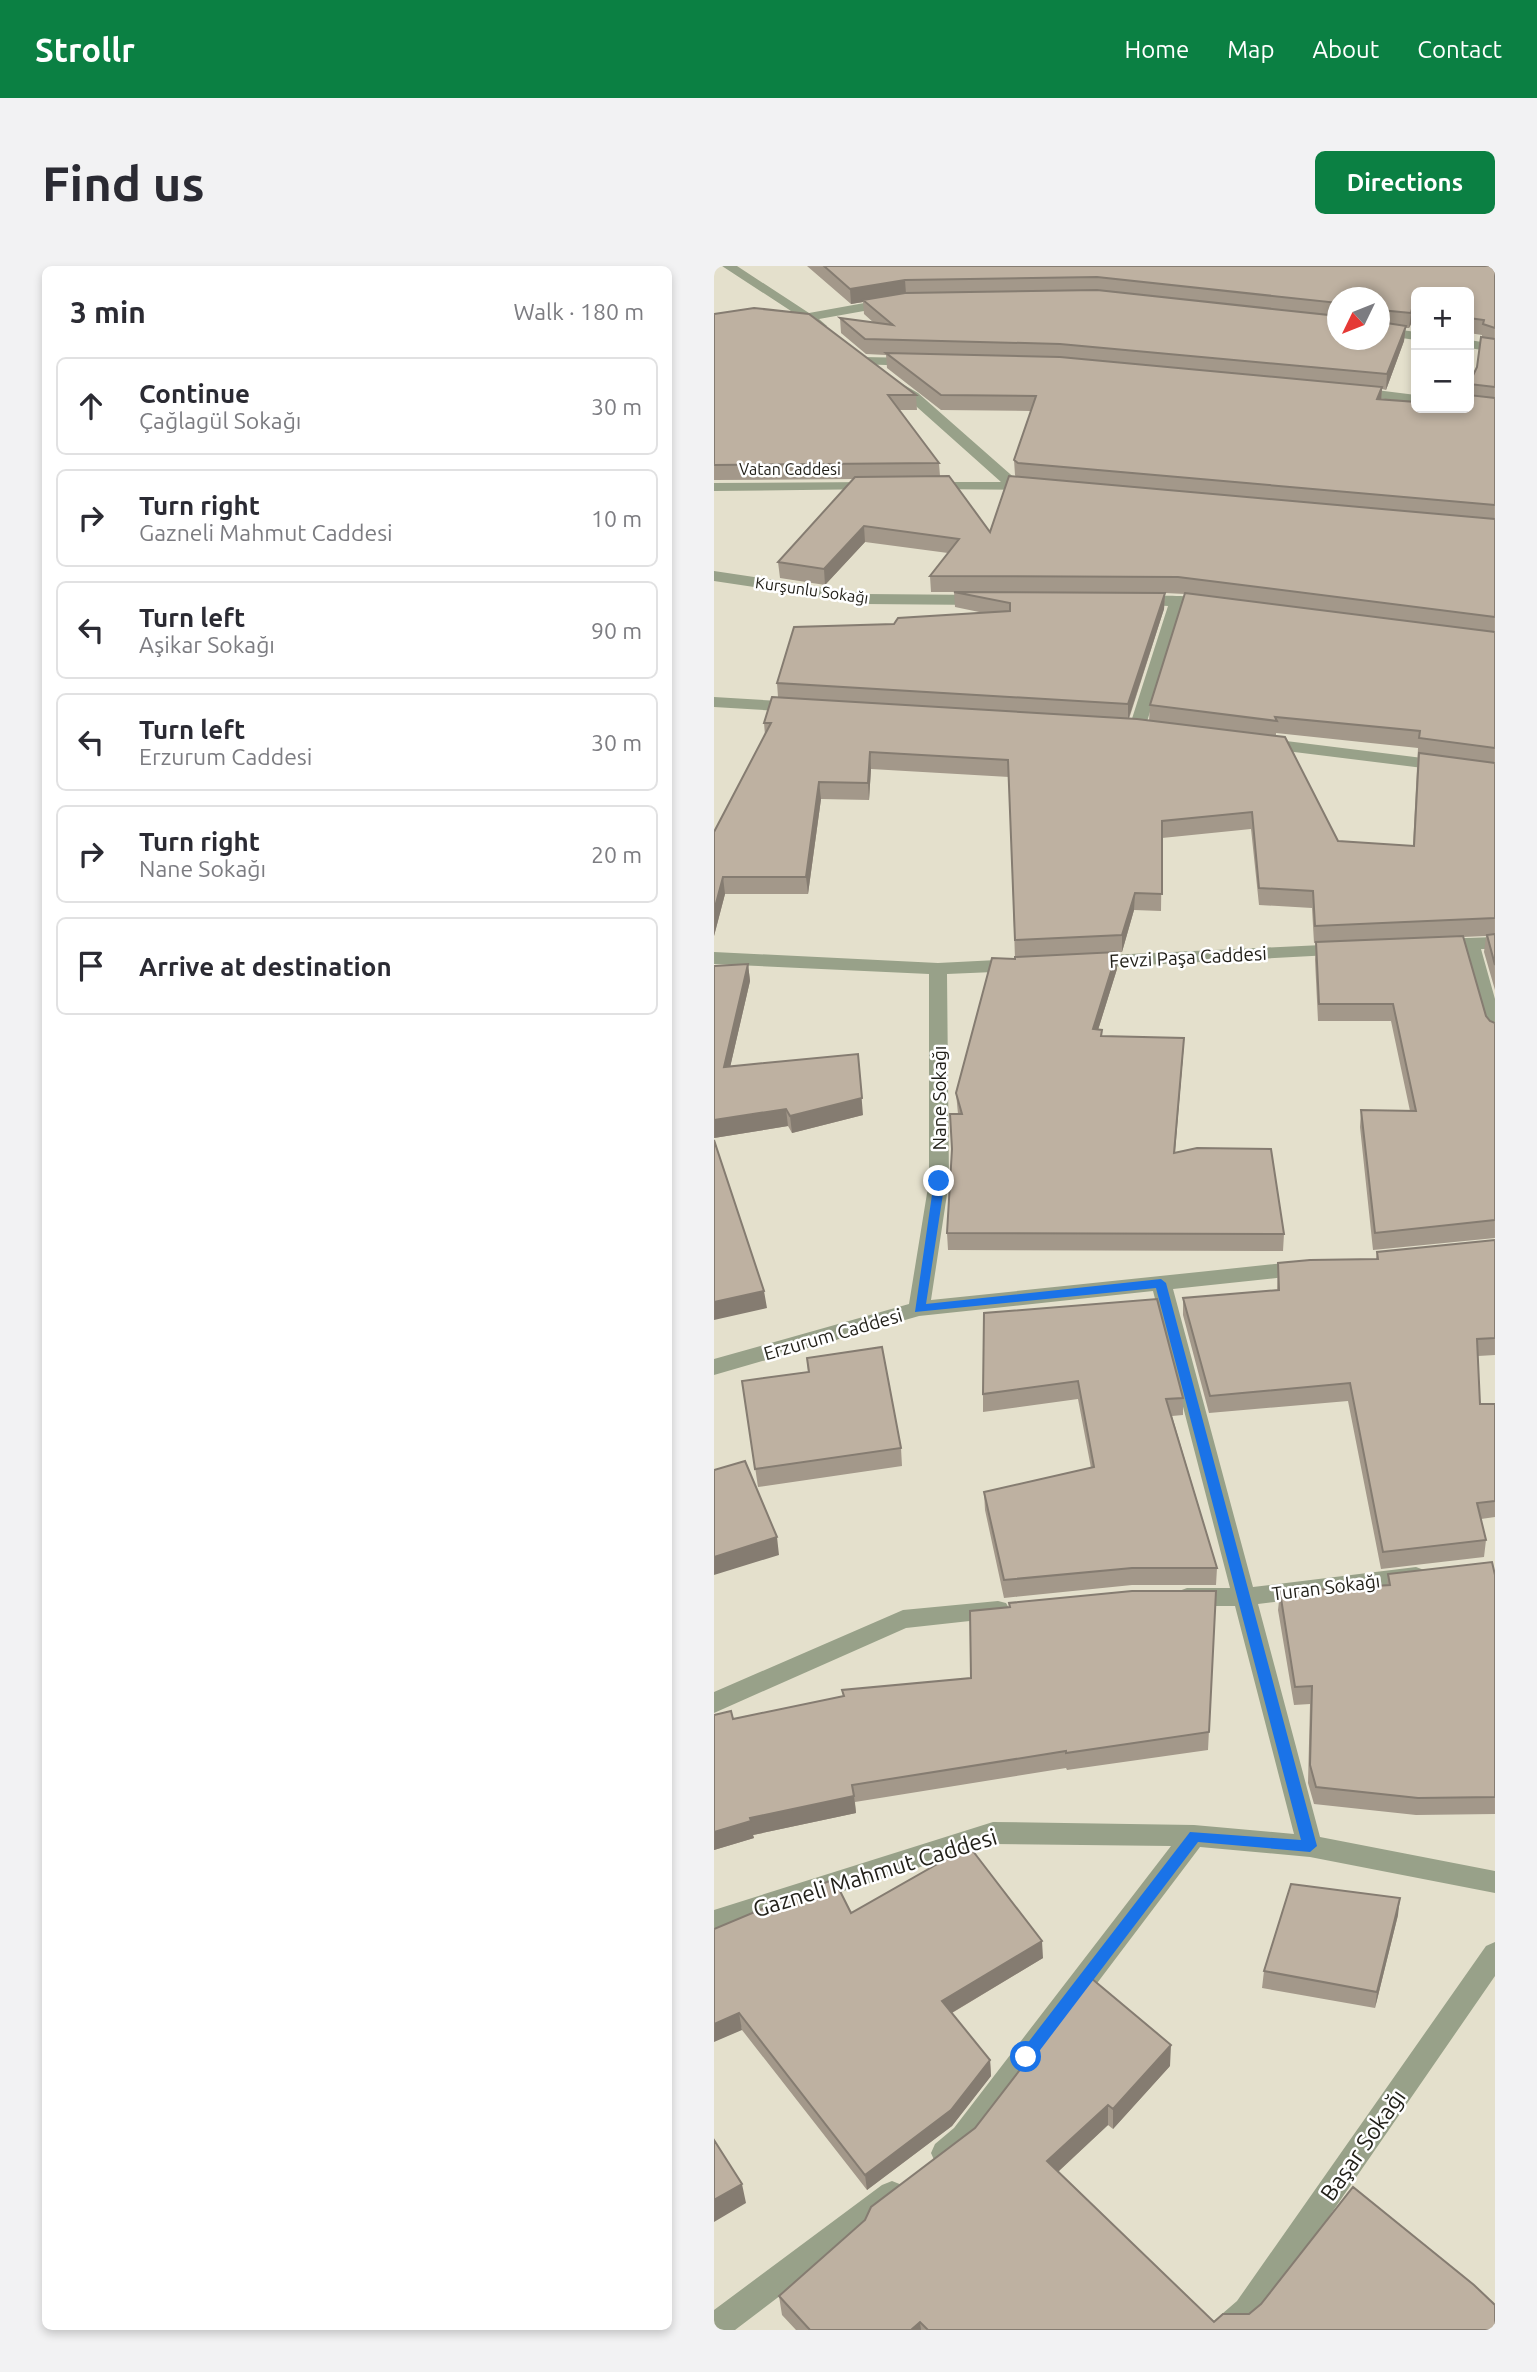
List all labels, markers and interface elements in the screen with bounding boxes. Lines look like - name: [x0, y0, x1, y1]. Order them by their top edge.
- text: Strollr: [35, 31, 135, 68]
- text: Home: [1124, 36, 1189, 63]
- text: Map: [1227, 36, 1274, 63]
- text: About: [1312, 36, 1379, 63]
- text: Contact: [1417, 36, 1502, 63]
- button: Directions: [1315, 151, 1495, 214]
- text: Find us: [42, 155, 205, 210]
- north arrow: [1327, 287, 1390, 350]
- map controls: [1411, 287, 1474, 413]
- button: +: [1411, 287, 1474, 350]
- text: 3 min: [70, 295, 146, 329]
- text: Walk · 180 m: [513, 299, 644, 324]
- button: −: [1411, 350, 1474, 413]
- text: Continue: [139, 379, 250, 408]
- icon: ahead: [72, 387, 110, 425]
- text: 30 m: [591, 394, 642, 419]
- text: Çağlagül Sokağı: [139, 408, 301, 433]
- street label: Vatan Caddesi: [739, 460, 841, 478]
- text: Turn right: [139, 491, 260, 520]
- icon: right: [72, 499, 110, 537]
- text: 10 m: [591, 506, 642, 531]
- text: Gazneli Mahmut Caddesi: [139, 520, 393, 545]
- street label: Kurşunlu Sokağı: [754, 573, 870, 607]
- text: Turn left: [139, 603, 245, 632]
- icon: left: [72, 611, 110, 649]
- text: 90 m: [591, 618, 642, 643]
- text: Aşikar Sokağı: [139, 632, 275, 657]
- text: Turn left: [139, 715, 245, 744]
- icon: left: [72, 723, 110, 761]
- text: 30 m: [591, 730, 642, 755]
- text: Erzurum Caddesi: [139, 744, 312, 769]
- text: Turn right: [139, 827, 260, 856]
- icon: right: [72, 835, 110, 873]
- text: 20 m: [591, 842, 642, 867]
- text: Nane Sokağı: [139, 856, 266, 881]
- street label: Fevzi Paşa Caddesi: [1109, 942, 1267, 972]
- icon: arrive: [72, 947, 110, 985]
- text: Arrive at destination: [139, 952, 392, 981]
- street label: Nane Sokağı: [928, 1046, 950, 1150]
- route end: [923, 1165, 954, 1196]
- street label: Erzurum Caddesi: [761, 1304, 905, 1364]
- street label: Turan Sokağı: [1271, 1569, 1381, 1605]
- street label: Gazneli Mahmut Caddesi: [750, 1823, 1000, 1922]
- route start: [1010, 2041, 1041, 2072]
- street label: Başar Sokağı: [1315, 2084, 1410, 2205]

